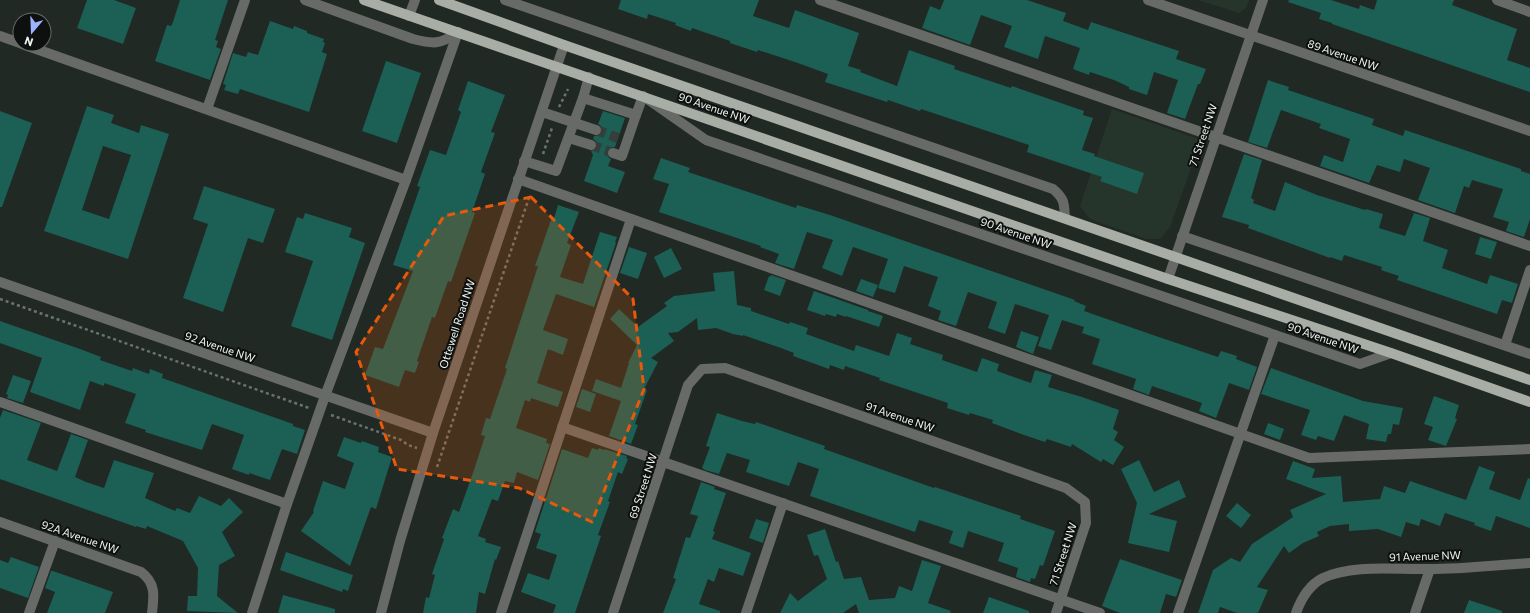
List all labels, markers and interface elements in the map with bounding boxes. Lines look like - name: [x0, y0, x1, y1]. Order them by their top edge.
- north arrow: [12, 12, 52, 52]
- text: N: [23, 34, 35, 49]
- street label: 89 Avenue NW: [1306, 36, 1380, 73]
- street label: 90 Avenue NW: [677, 89, 751, 126]
- street label: 71 Street NW: [1186, 102, 1219, 168]
- street label: 90 Avenue NW: [979, 214, 1053, 251]
- street label: Ottewell Road NW: [436, 278, 477, 370]
- street label: 90 Avenue NW: [1286, 319, 1360, 356]
- street label: 92 Avenue NW: [183, 328, 257, 365]
- street label: 91 Avenue NW: [864, 399, 936, 434]
- street label: 69 Street NW: [626, 451, 659, 520]
- street label: 92A Avenue NW: [40, 517, 120, 556]
- street label: 71 Street NW: [1046, 521, 1079, 587]
- street label: 91 Avenue NW: [1389, 548, 1461, 563]

